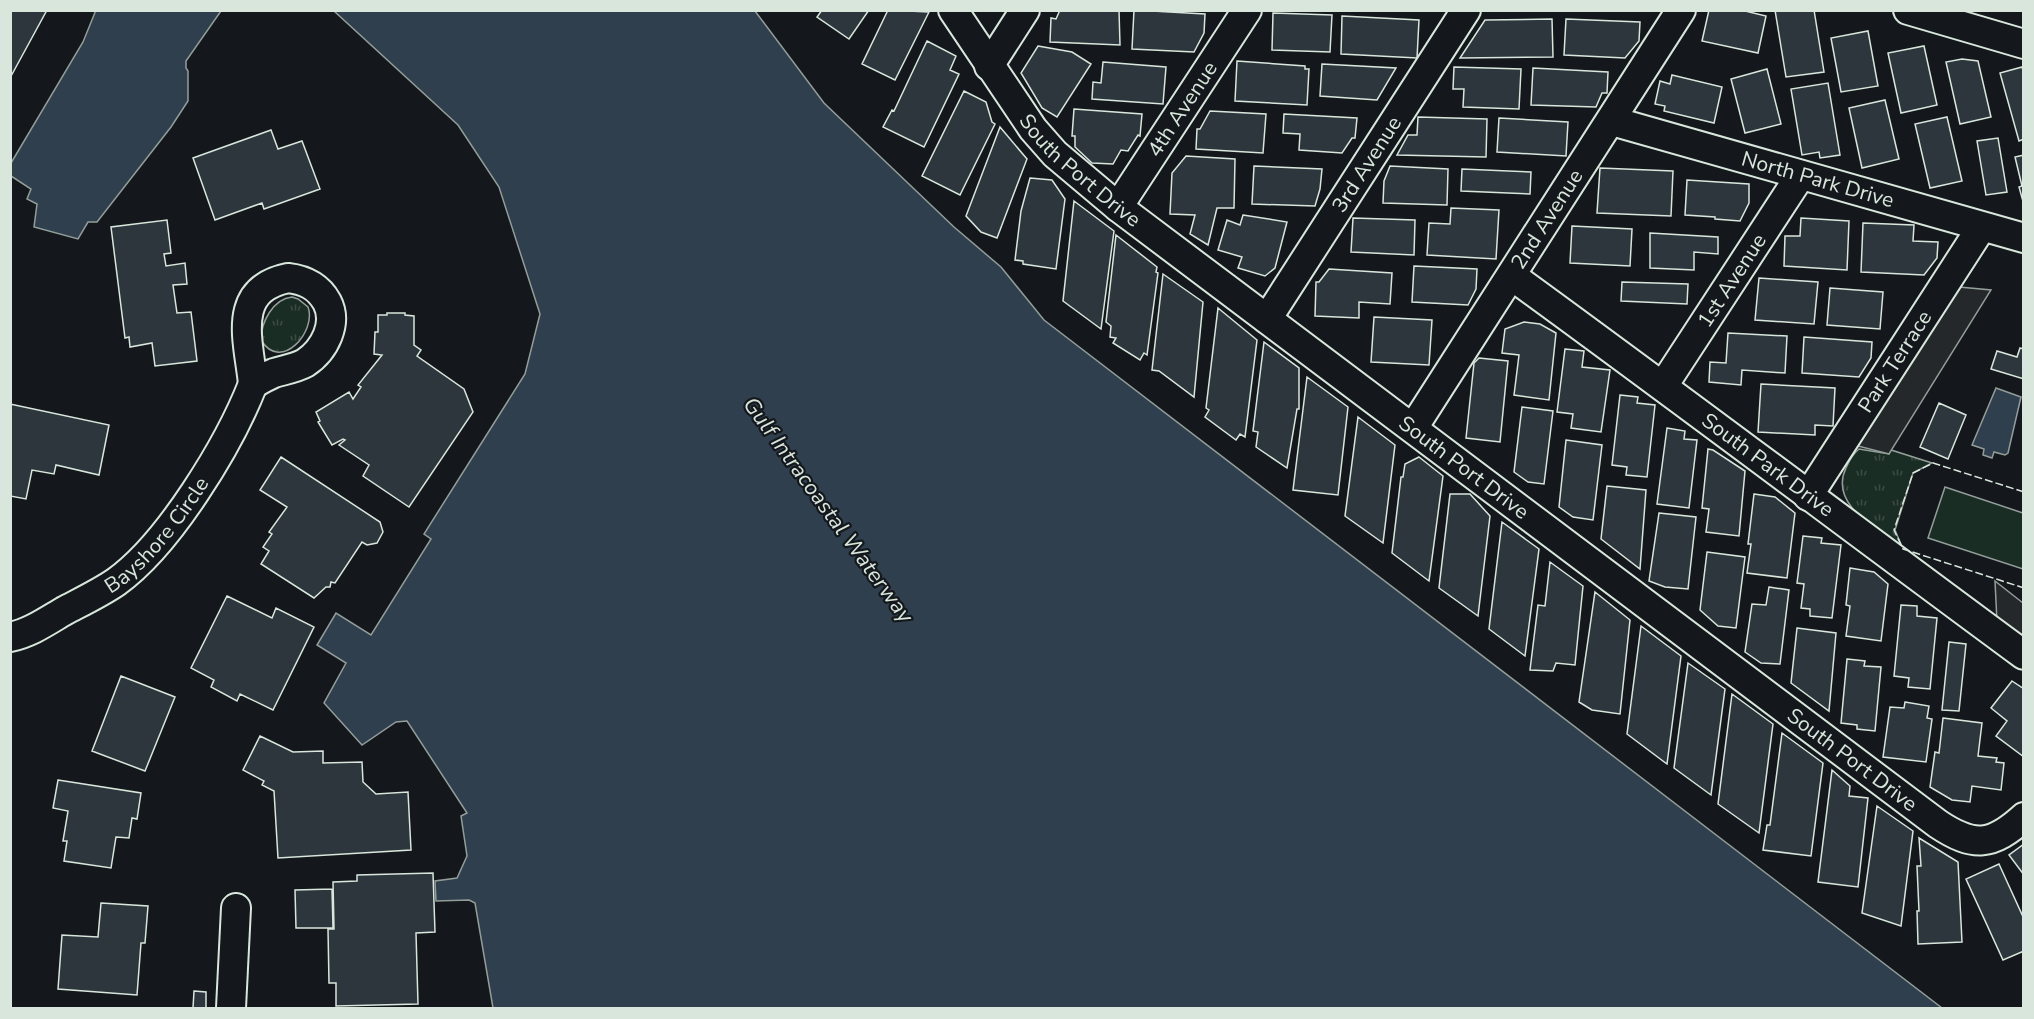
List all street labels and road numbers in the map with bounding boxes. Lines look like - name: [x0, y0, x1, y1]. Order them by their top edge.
- street label: 4th Avenue: [1141, 56, 1224, 162]
- street label: South Port Drive: [1013, 108, 1147, 233]
- street label: 3rd Avenue: [1325, 111, 1408, 218]
- street label: North Park Drive: [1738, 145, 1897, 214]
- street label: 2nd Avenue: [1504, 164, 1589, 275]
- street label: 1st Avenue: [1691, 228, 1773, 333]
- street label: Park Terrace: [1851, 305, 1938, 418]
- street label: South Park Drive: [1696, 406, 1840, 523]
- street label: South Port Drive: [1393, 409, 1535, 526]
- street label: Bayshore Circle: [99, 472, 215, 600]
- street label: South Port Drive: [1781, 701, 1923, 818]

